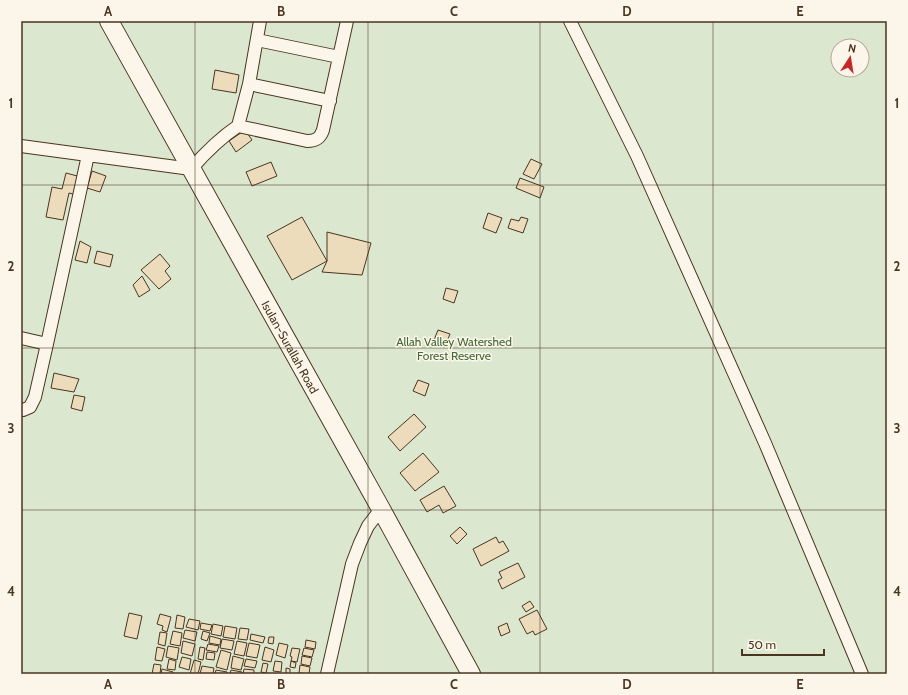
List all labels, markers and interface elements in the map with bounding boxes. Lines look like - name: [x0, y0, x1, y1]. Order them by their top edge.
- text: A: [104, 3, 113, 19]
- text: B: [277, 3, 285, 19]
- text: C: [450, 3, 458, 19]
- text: D: [622, 3, 632, 19]
- text: E: [796, 3, 804, 19]
- north arrow: [830, 38, 870, 78]
- text: N: [847, 41, 857, 56]
- text: 1: [9, 95, 13, 111]
- text: 1: [895, 95, 899, 111]
- text: 2: [8, 258, 15, 274]
- text: 2: [894, 258, 901, 274]
- street label: Isulan-Surallah Road: [259, 298, 322, 396]
- park label: Allah Valley Watershed Forest Reserve: [396, 334, 512, 363]
- text: 3: [7, 420, 15, 436]
- text: 3: [893, 420, 901, 436]
- text: 4: [7, 583, 15, 599]
- text: 4: [893, 583, 901, 599]
- scale bar: [742, 631, 824, 657]
- text: 50 m: [748, 637, 776, 652]
- text: A: [104, 676, 113, 692]
- text: B: [277, 676, 285, 692]
- text: C: [450, 676, 458, 692]
- text: D: [622, 676, 632, 692]
- text: E: [796, 676, 804, 692]

